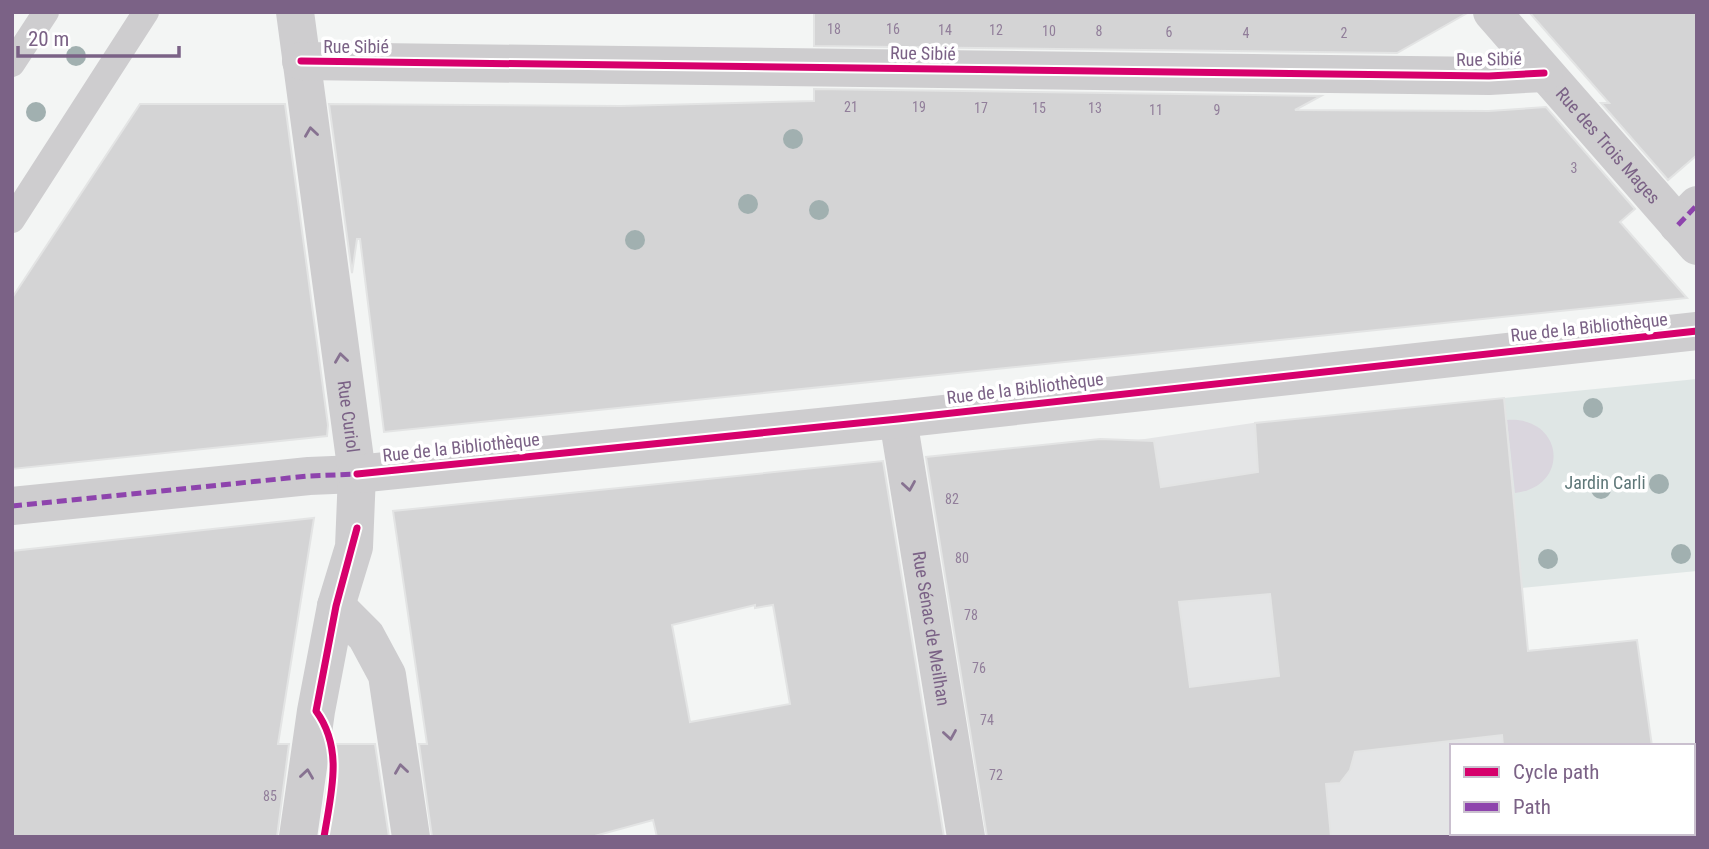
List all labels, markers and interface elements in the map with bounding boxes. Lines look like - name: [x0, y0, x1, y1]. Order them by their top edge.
- scale bar: [18, 14, 178, 58]
- house number: 18: [827, 21, 841, 37]
- house number: 16: [886, 21, 900, 37]
- house number: 14: [938, 22, 952, 38]
- house number: 12: [989, 22, 1003, 38]
- house number: 10: [1042, 23, 1056, 39]
- house number: 8: [1096, 23, 1103, 39]
- house number: 6: [1166, 24, 1173, 40]
- house number: 4: [1243, 25, 1250, 41]
- house number: 2: [1341, 25, 1348, 41]
- text: 20 m: [28, 27, 69, 51]
- street label: Rue Sibié: [323, 36, 389, 57]
- street label: Rue Sibié: [890, 42, 956, 64]
- street label: Rue Sibié: [1456, 48, 1522, 70]
- street label: Rue des Trois Mages: [1552, 83, 1665, 208]
- house number: 21: [844, 99, 858, 115]
- house number: 19: [912, 99, 926, 115]
- house number: 17: [974, 100, 988, 116]
- house number: 15: [1032, 100, 1046, 116]
- house number: 13: [1088, 100, 1102, 116]
- house number: 11: [1149, 102, 1163, 118]
- house number: 9: [1214, 102, 1220, 118]
- one-way arrow: [304, 126, 319, 138]
- house number: 3: [1571, 160, 1577, 176]
- street label: Rue de la Bibliothèque: [1509, 308, 1669, 346]
- one-way arrow: [334, 352, 349, 364]
- street label: Rue de la Bibliothèque: [945, 368, 1105, 408]
- street label: Rue Curiol: [334, 379, 365, 454]
- street label: Rue de la Bibliothèque: [381, 428, 541, 466]
- park label: Jardin Carli: [1564, 472, 1646, 493]
- one-way arrow: [901, 480, 916, 492]
- house number: 82: [945, 491, 959, 507]
- street label: Rue Sénac de Meilhan: [909, 549, 955, 707]
- house number: 80: [955, 550, 969, 566]
- house number: 78: [964, 607, 978, 623]
- house number: 76: [972, 660, 986, 676]
- house number: 74: [980, 712, 994, 728]
- one-way arrow: [942, 729, 957, 741]
- legend: [1450, 744, 1695, 835]
- text: Cycle path: [1513, 760, 1599, 784]
- one-way arrow: [394, 763, 409, 775]
- house number: 72: [989, 767, 1003, 783]
- one-way arrow: [299, 768, 314, 780]
- house number: 85: [263, 788, 277, 804]
- text: Path: [1513, 795, 1551, 819]

